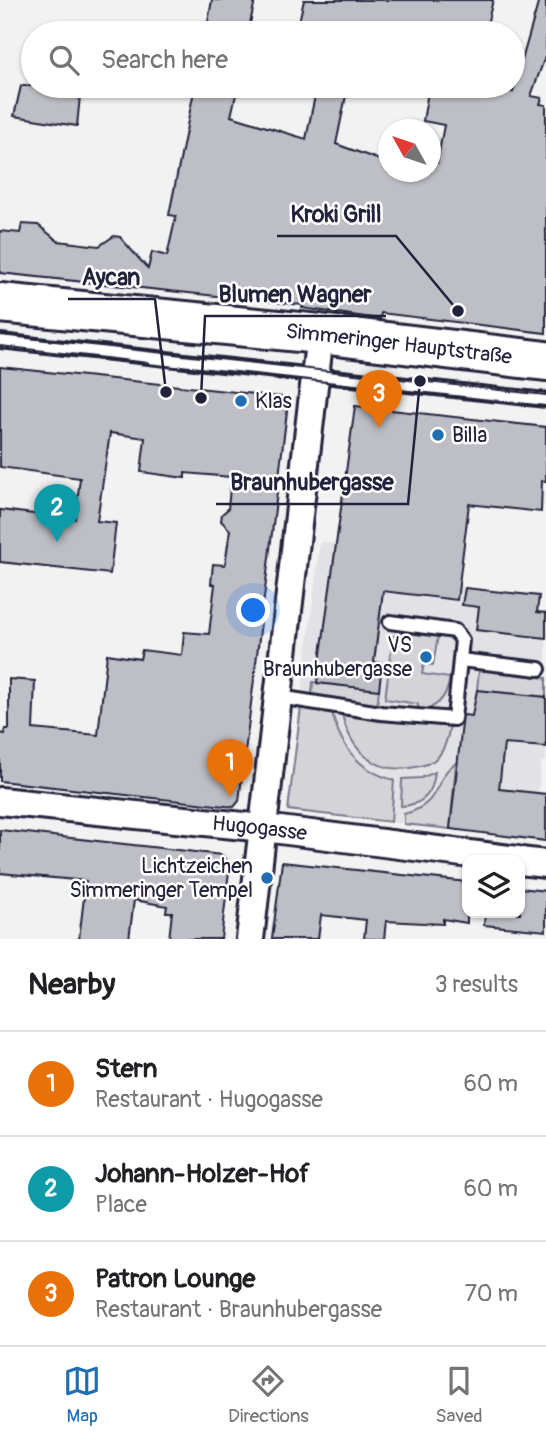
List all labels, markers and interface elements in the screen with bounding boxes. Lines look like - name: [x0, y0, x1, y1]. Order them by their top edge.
- search box: [21, 21, 525, 98]
- icon: search: [45, 41, 83, 79]
- text: Search here: [101, 44, 228, 76]
- north arrow: [378, 119, 441, 182]
- callout: Kroki Grill: [277, 192, 396, 236]
- text: Kroki Grill: [290, 200, 382, 229]
- callout: Aycan: [68, 255, 155, 299]
- text: Aycan: [82, 263, 140, 292]
- callout: Blumen Wagner: [205, 272, 386, 316]
- text: Blumen Wagner: [218, 280, 372, 309]
- street label: Simmeringer Hauptstraße: [284, 318, 514, 371]
- pin: 3: [356, 370, 402, 428]
- place label: Klas: [255, 388, 292, 415]
- marker: Klas: [233, 393, 249, 409]
- place label: Billa: [452, 422, 487, 449]
- marker: Billa: [430, 427, 446, 443]
- callout: Braunhubergasse: [216, 460, 408, 504]
- text: Braunhubergasse: [230, 468, 394, 497]
- pin: 2: [34, 484, 80, 542]
- your location: [236, 593, 270, 627]
- place label: VS Braunhubergasse: [263, 632, 413, 683]
- marker: VS Braunhubergasse: [418, 649, 434, 665]
- pin: 1: [207, 739, 253, 797]
- street label: Hugogasse: [211, 810, 309, 847]
- place label: Lichtzeichen Simmeringer Tempel: [70, 853, 253, 904]
- map controls: [462, 855, 525, 918]
- button: layers: [462, 855, 525, 918]
- marker: Lichtzeichen Simmeringer Tempel: [259, 870, 275, 886]
- text: Nearby: [28, 966, 115, 1003]
- text: 3 results: [435, 970, 518, 999]
- text: Stern: [95, 1053, 157, 1085]
- text: 1: [47, 1069, 56, 1098]
- text: 60 m: [463, 1069, 518, 1098]
- text: Restaurant · Hugogasse: [95, 1085, 323, 1114]
- text: Johann-Holzer-Hof: [95, 1158, 310, 1190]
- text: 2: [45, 1174, 57, 1203]
- text: 60 m: [463, 1174, 518, 1203]
- text: Place: [95, 1190, 147, 1219]
- text: Patron Lounge: [95, 1263, 255, 1295]
- text: 3: [45, 1279, 57, 1308]
- text: 70 m: [465, 1279, 518, 1308]
- text: Restaurant · Braunhubergasse: [95, 1295, 382, 1324]
- tab: Map: [63, 1362, 101, 1428]
- tab: Directions: [228, 1362, 309, 1428]
- tab: Saved: [435, 1362, 483, 1428]

